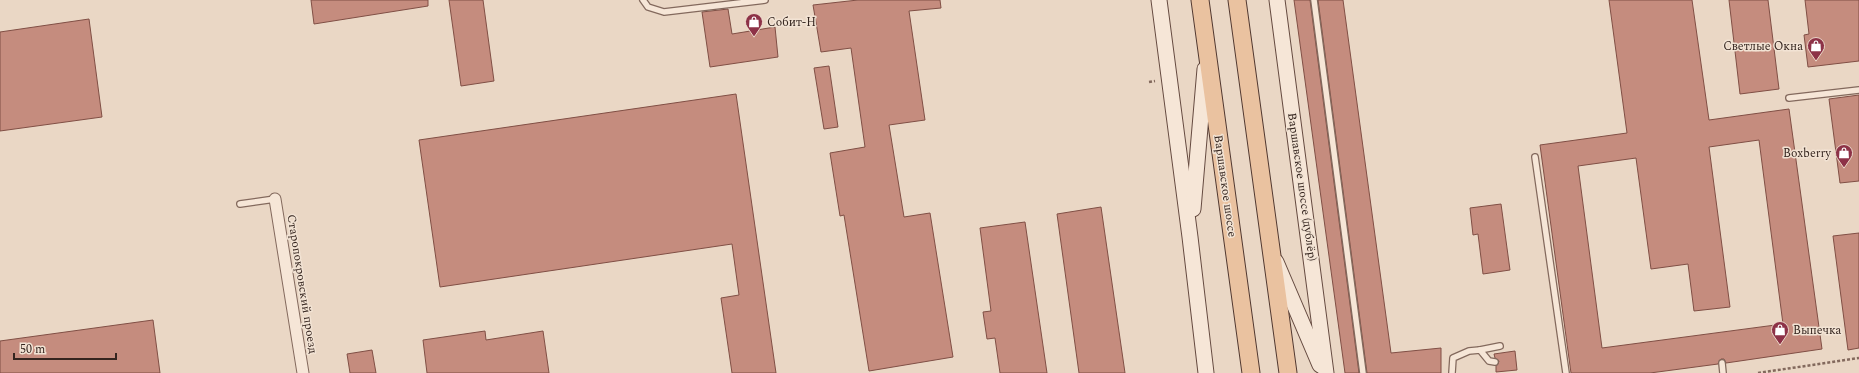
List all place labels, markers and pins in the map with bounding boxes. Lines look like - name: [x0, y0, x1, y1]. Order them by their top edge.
- shop icon: Собит-Н: [744, 12, 764, 37]
- place label: Собит-Н: [767, 13, 816, 32]
- shop icon: Светлые Окна: [1806, 36, 1826, 61]
- place label: Светлые Окна: [1723, 37, 1803, 56]
- shop icon: Boxberry: [1834, 143, 1854, 168]
- place label: Boxberry: [1783, 144, 1832, 163]
- shop icon: Выпечка: [1770, 320, 1790, 345]
- place label: Выпечка: [1793, 321, 1842, 340]

